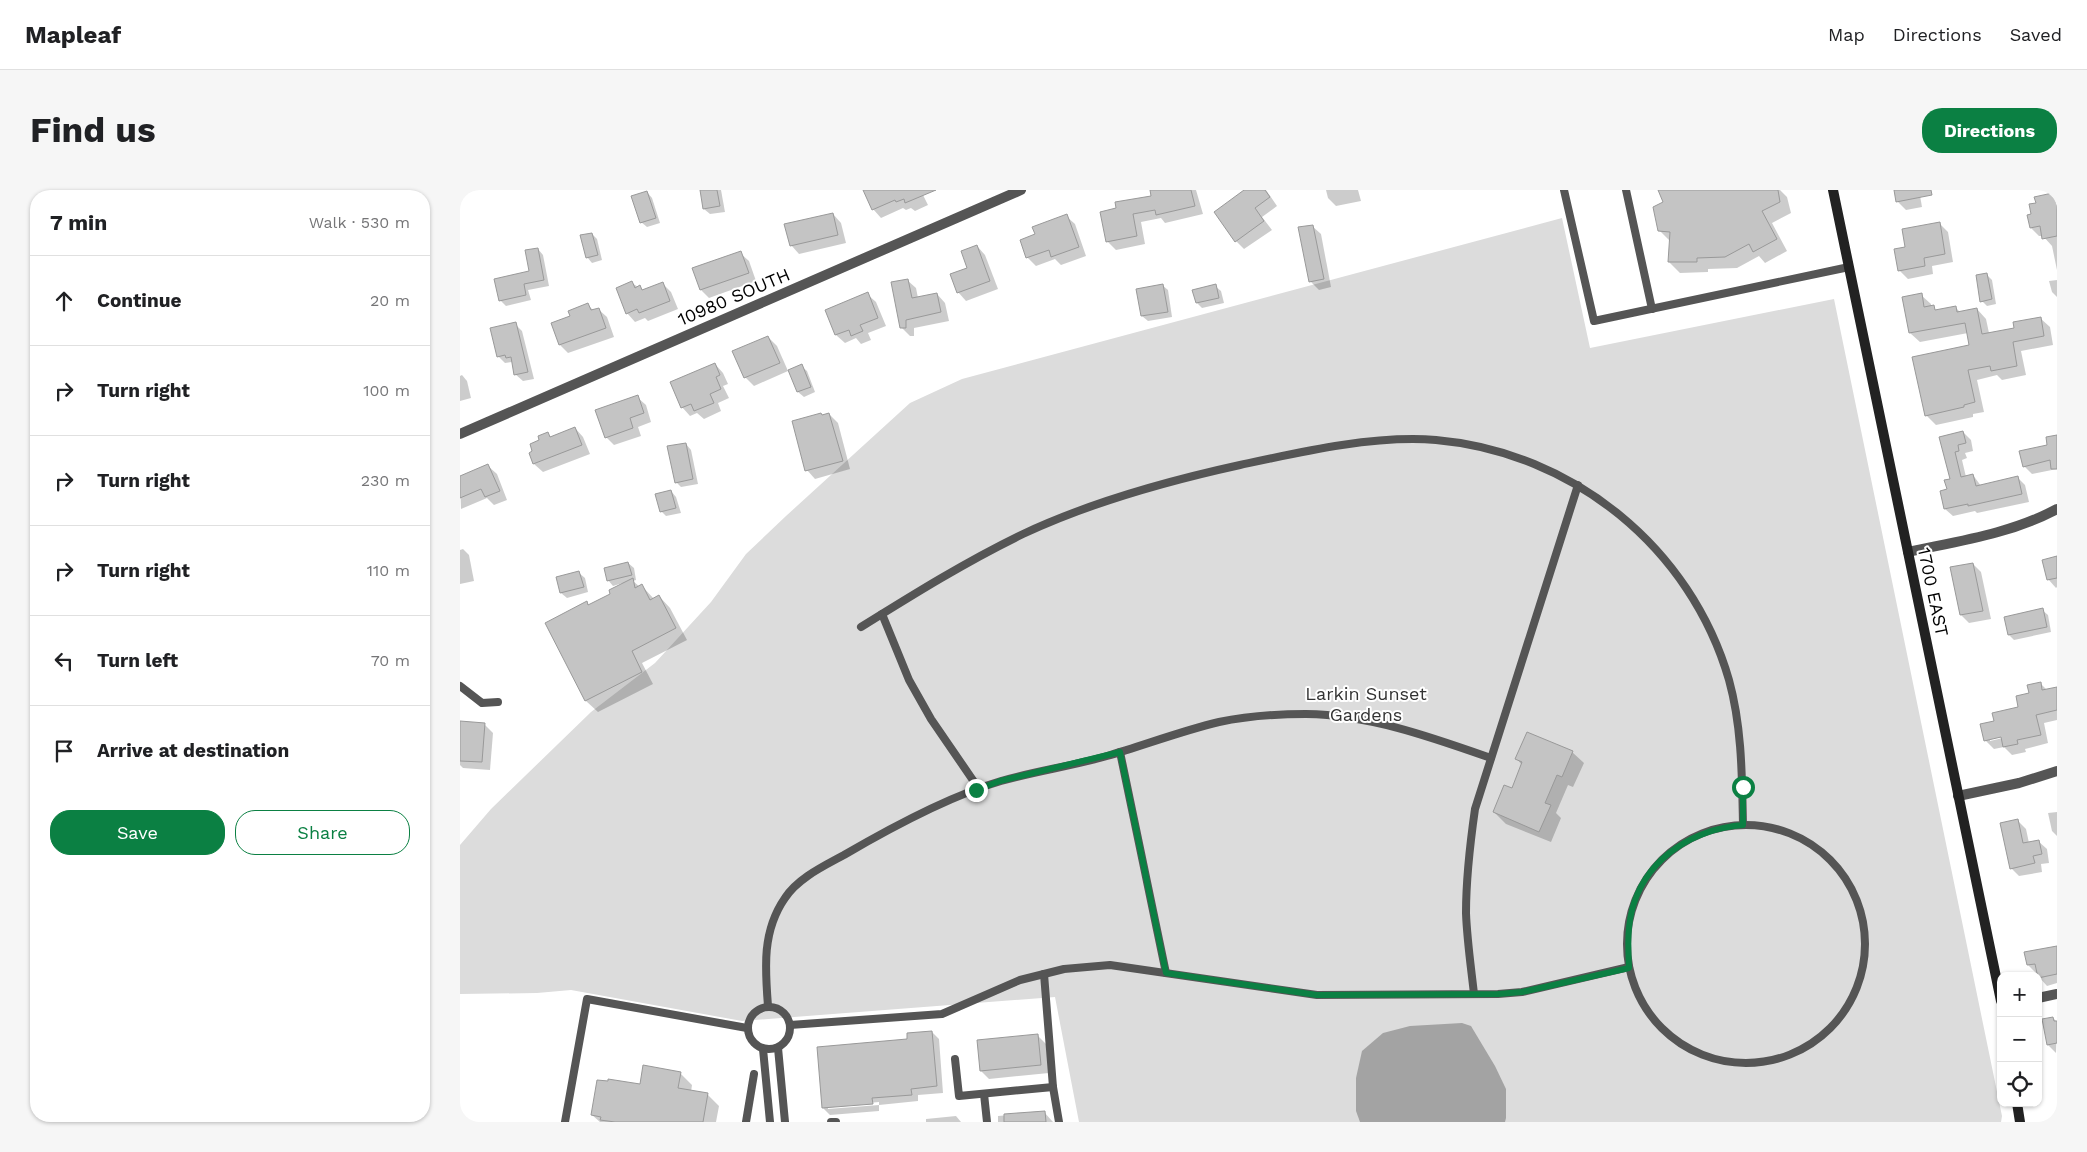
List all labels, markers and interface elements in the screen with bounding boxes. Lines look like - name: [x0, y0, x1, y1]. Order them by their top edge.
- text: Mapleaf: [25, 21, 121, 49]
- text: Map: [1828, 24, 1865, 45]
- text: Directions: [1893, 24, 1982, 45]
- text: Saved: [2010, 24, 2062, 45]
- button: Directions: [1922, 108, 2057, 153]
- text: Find us: [30, 109, 156, 151]
- text: 7 min: [50, 210, 107, 235]
- text: Walk · 530 m: [309, 213, 410, 232]
- street label: 10980 SOUTH: [675, 264, 793, 330]
- icon: ahead: [50, 287, 78, 315]
- text: Continue: [97, 289, 181, 312]
- text: 20 m: [370, 291, 410, 310]
- icon: right: [50, 377, 78, 405]
- text: Turn right: [97, 379, 190, 402]
- text: 100 m: [363, 381, 410, 400]
- icon: right: [50, 467, 78, 495]
- text: Turn right: [97, 469, 190, 492]
- text: 230 m: [361, 471, 410, 490]
- street label: 1700 EAST: [1914, 546, 1953, 638]
- icon: right: [50, 557, 78, 585]
- text: Turn right: [97, 559, 190, 582]
- text: 110 m: [367, 561, 410, 580]
- icon: left: [50, 647, 78, 675]
- text: Turn left: [97, 649, 178, 672]
- text: 70 m: [371, 651, 410, 670]
- park label: Larkin Sunset Gardens: [1305, 683, 1427, 725]
- icon: arrive: [50, 737, 78, 765]
- text: Arrive at destination: [97, 739, 289, 762]
- route start: [1732, 776, 1755, 799]
- route end: [965, 779, 988, 802]
- button: Save: [50, 810, 225, 855]
- button: Share: [235, 810, 410, 855]
- map controls: [1997, 972, 2042, 1107]
- button: +: [1997, 972, 2042, 1017]
- button: −: [1997, 1017, 2042, 1062]
- button: locate: [1997, 1062, 2042, 1107]

